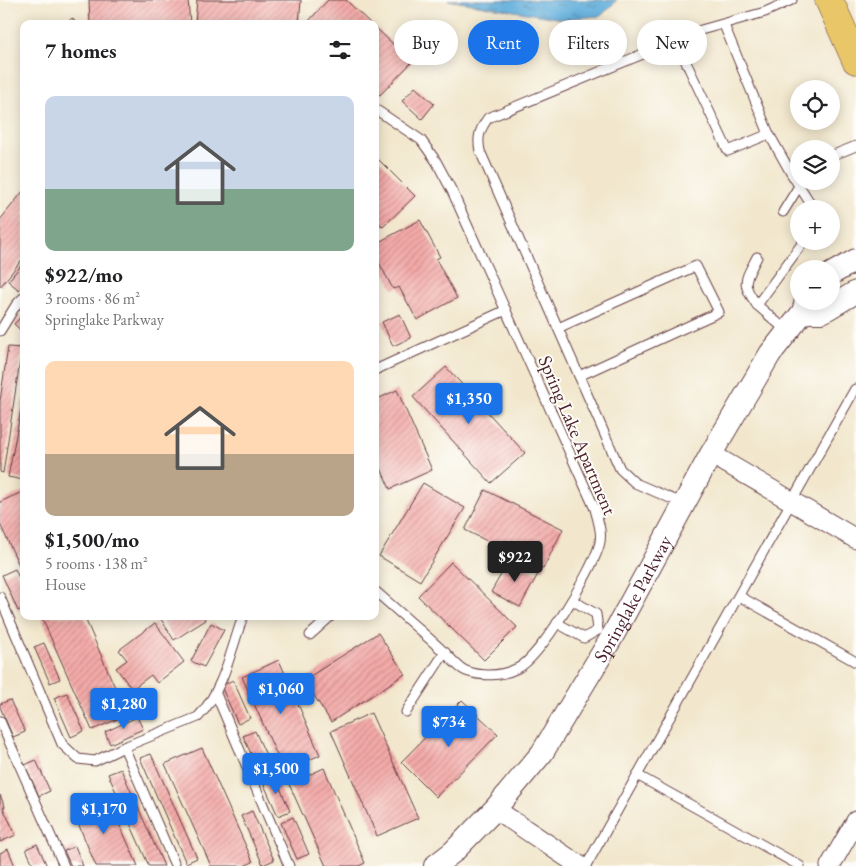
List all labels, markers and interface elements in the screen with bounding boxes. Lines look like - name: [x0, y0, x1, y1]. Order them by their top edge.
- chip: Buy: [394, 20, 458, 65]
- chip: Rent: [468, 20, 539, 65]
- chip: Filters: [549, 20, 627, 65]
- chip: New: [637, 20, 707, 65]
- icon: filters: [326, 36, 354, 64]
- text: 7 homes: [45, 37, 117, 64]
- map controls: [790, 80, 840, 310]
- button: locate: [790, 80, 840, 130]
- icon: home: [155, 128, 245, 218]
- button: layers: [790, 140, 840, 190]
- button: +: [790, 200, 840, 250]
- button: −: [790, 260, 840, 310]
- text: $922/mo: [45, 261, 123, 288]
- text: 3 rooms · 86 m²: [45, 288, 140, 309]
- text: Springlake Parkway: [45, 309, 164, 330]
- street label: Spring Lake Apartment: [533, 351, 623, 519]
- pin: $1,350: [428, 382, 510, 425]
- text: $1,350: [446, 388, 492, 409]
- icon: home: [155, 393, 245, 483]
- text: $1,500/mo: [45, 526, 139, 553]
- street label: Springlake Parkway: [588, 530, 678, 667]
- pin: $922: [485, 540, 545, 583]
- text: $922: [499, 546, 531, 567]
- text: 5 rooms · 138 m²: [45, 553, 148, 574]
- text: House: [45, 574, 86, 595]
- pin: $1,060: [240, 672, 322, 715]
- text: $1,060: [258, 678, 304, 699]
- pin: $1,280: [83, 688, 165, 730]
- text: $1,280: [101, 693, 147, 714]
- pin: $734: [419, 706, 479, 748]
- text: $734: [433, 711, 465, 732]
- pin: $1,500: [235, 752, 317, 795]
- text: $1,500: [253, 758, 299, 779]
- pin: $1,170: [63, 792, 145, 835]
- text: $1,170: [81, 798, 127, 819]

